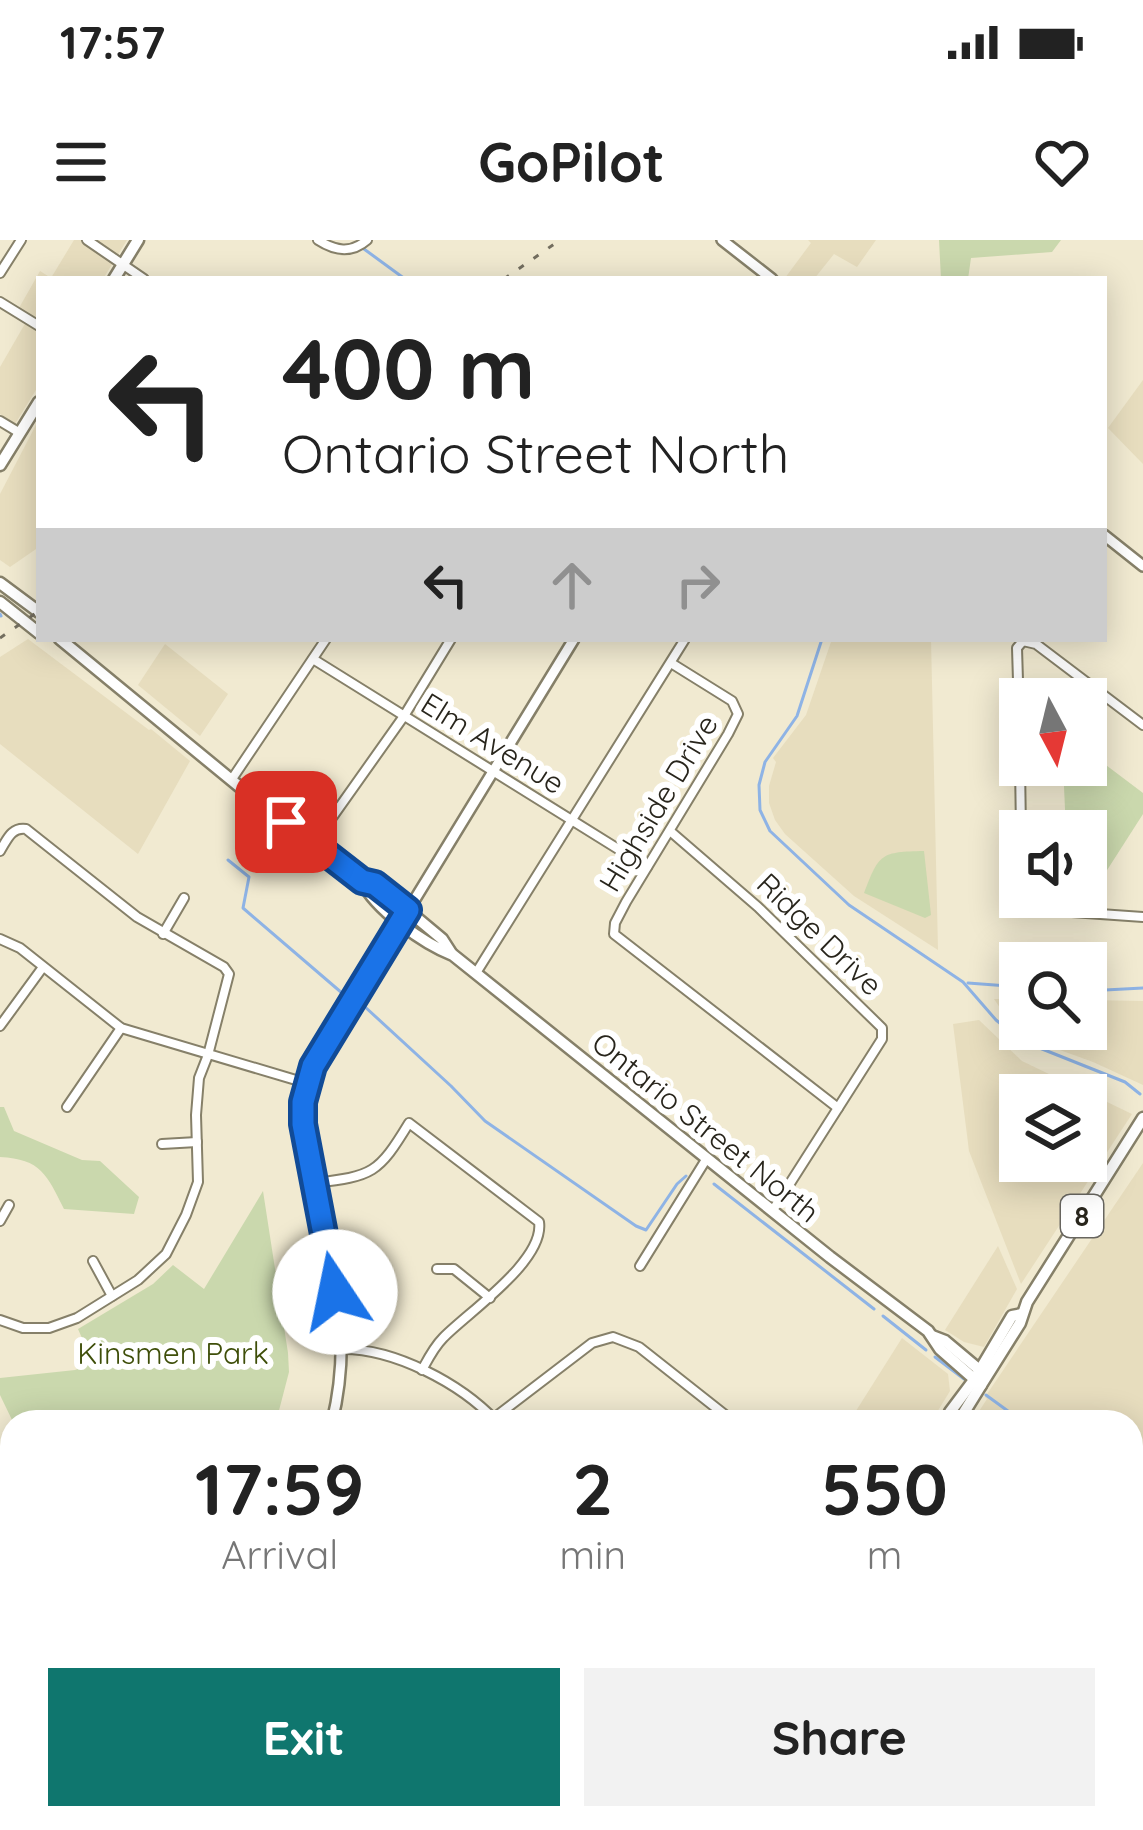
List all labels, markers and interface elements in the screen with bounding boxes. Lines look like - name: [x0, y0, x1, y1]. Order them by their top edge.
- text: 17:57: [60, 14, 165, 70]
- text: GoPilot: [478, 128, 665, 196]
- icon: menu: [48, 129, 114, 195]
- icon: heart: [1029, 129, 1095, 195]
- text: 400 m: [282, 315, 536, 420]
- icon: left: [84, 324, 240, 480]
- text: Ontario Street North: [282, 419, 789, 487]
- icon: left: [413, 552, 479, 618]
- icon: ahead: [539, 552, 605, 618]
- icon: right: [665, 552, 731, 618]
- north arrow: [999, 678, 1107, 786]
- map controls: [999, 678, 1107, 1182]
- street label: Elm Avenue: [414, 684, 572, 802]
- street label: Highside Drive: [590, 708, 726, 898]
- pin: [235, 771, 337, 873]
- icon: arrive: [253, 789, 319, 855]
- button: sound: [999, 810, 1107, 918]
- street label: Ridge Drive: [749, 865, 891, 1003]
- button: search: [999, 942, 1107, 1050]
- street label: Ontario Street North: [585, 1024, 827, 1230]
- button: layers: [999, 1074, 1107, 1182]
- road number: 8: [1061, 1195, 1103, 1237]
- position arrow: [272, 1229, 398, 1355]
- park label: Kinsmen Park: [77, 1334, 269, 1372]
- text: 17:59: [195, 1443, 365, 1533]
- text: 2: [572, 1443, 613, 1533]
- text: 550: [821, 1443, 948, 1533]
- text: Arrival: [221, 1530, 338, 1579]
- text: min: [559, 1530, 626, 1579]
- text: m: [867, 1530, 902, 1579]
- button: Exit: [48, 1668, 560, 1806]
- button: Share: [584, 1668, 1095, 1806]

